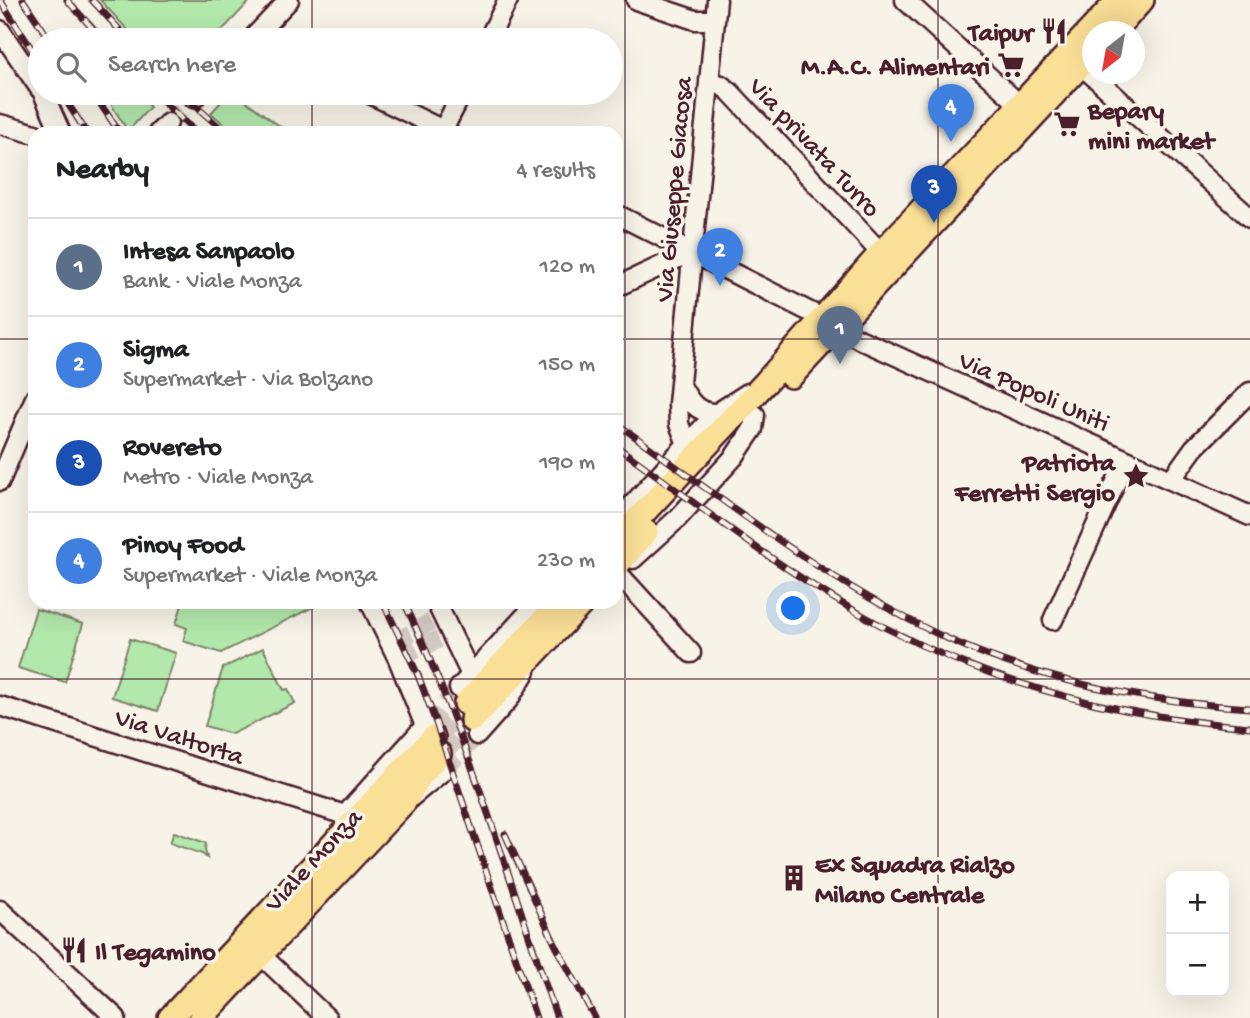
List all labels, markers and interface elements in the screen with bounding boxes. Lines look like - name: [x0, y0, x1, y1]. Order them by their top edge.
- restaurant icon: Taipur: [1039, 16, 1069, 46]
- place label: Taipur: [967, 20, 1036, 51]
- north arrow: [1082, 21, 1145, 84]
- search box: [28, 28, 623, 105]
- icon: search: [52, 48, 90, 86]
- supermarket icon: M.A.C. Alimentari: [996, 50, 1026, 80]
- text: Search here: [108, 51, 236, 82]
- place label: M.A.C. Alimentari: [801, 54, 990, 85]
- street label: Via privata Turro: [739, 72, 885, 225]
- street label: Via Giuseppe Giacosa: [651, 74, 702, 304]
- pin: 4: [928, 84, 974, 142]
- place label: Bepary mini market: [1087, 98, 1216, 159]
- supermarket icon: Bepary mini market: [1052, 109, 1082, 139]
- text: Nearby: [56, 154, 149, 189]
- text: 4 results: [516, 158, 595, 185]
- pin: 3: [911, 165, 957, 223]
- pin: 2: [697, 228, 743, 286]
- text: Intesa Sanpaolo: [123, 238, 295, 269]
- text: 1: [74, 254, 84, 281]
- text: 120 m: [540, 254, 595, 281]
- text: Bank · Viale Monza: [123, 269, 302, 296]
- pin: 1: [817, 306, 863, 364]
- text: Sigma: [123, 336, 188, 367]
- street label: Via Popoli Uniti: [952, 347, 1113, 441]
- text: 2: [73, 352, 85, 379]
- text: 150 m: [539, 352, 595, 379]
- text: Supermarket · Via Bolzano: [123, 367, 373, 394]
- text: Rovereto: [123, 434, 222, 465]
- text: 3: [73, 450, 85, 477]
- text: 190 m: [539, 450, 595, 477]
- place label: Patriota Ferretti Sergio: [954, 450, 1117, 511]
- place icon: Patriota Ferretti Sergio: [1121, 461, 1151, 491]
- text: Metro · Viale Monza: [123, 465, 313, 492]
- text: Pinoy Food: [123, 532, 243, 563]
- text: 4: [74, 548, 84, 575]
- text: 230 m: [537, 548, 595, 575]
- text: Supermarket · Viale Monza: [123, 563, 377, 590]
- your location: [776, 591, 810, 625]
- street label: Via Valtorta: [109, 704, 248, 775]
- street label: Viale Monza: [259, 803, 372, 921]
- place label: Ex Squadra Rialzo Milano Centrale: [815, 852, 1015, 913]
- building icon: Ex Squadra Rialzo Milano Centrale: [779, 863, 809, 893]
- map controls: [1166, 871, 1229, 997]
- button: +: [1166, 871, 1229, 934]
- button: −: [1166, 934, 1229, 997]
- restaurant icon: Il Tegamino: [59, 935, 89, 965]
- place label: Il Tegamino: [95, 939, 216, 970]

